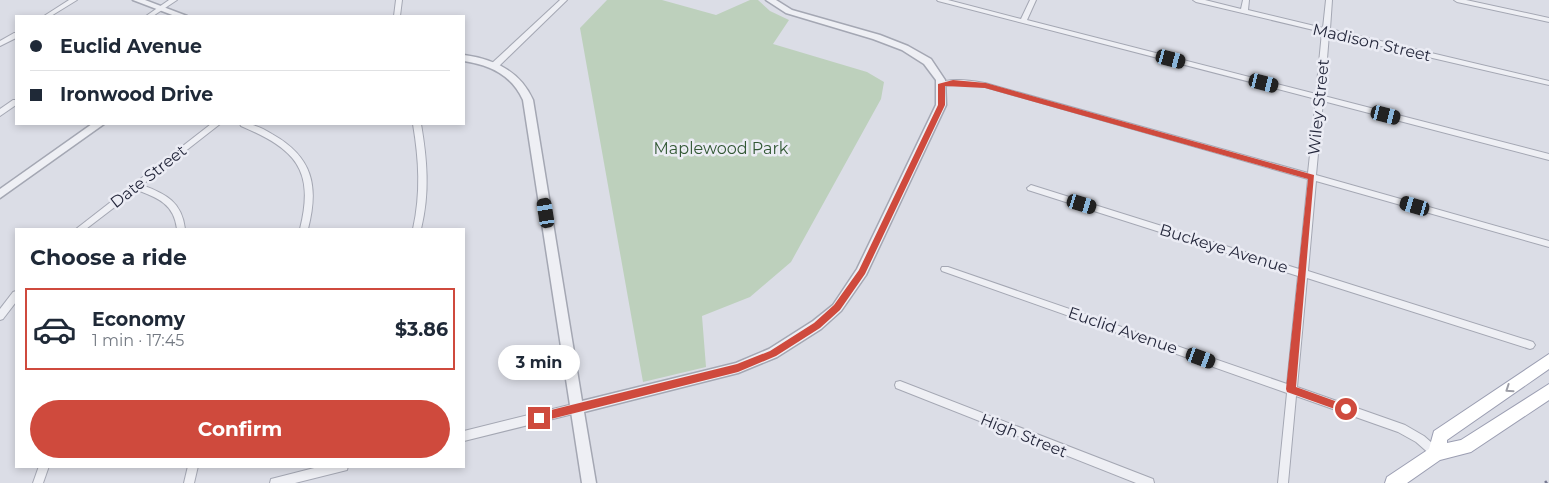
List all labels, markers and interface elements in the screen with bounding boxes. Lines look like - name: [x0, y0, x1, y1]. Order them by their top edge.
- street label: Madison Street: [1311, 20, 1434, 65]
- text: Euclid Avenue: [60, 35, 202, 58]
- car: [1154, 48, 1187, 70]
- street label: Wiley Street: [1304, 57, 1333, 156]
- car: [1247, 72, 1280, 94]
- text: Ironwood Drive: [60, 83, 213, 106]
- car: [1369, 104, 1402, 126]
- park label: Maplewood Park: [654, 139, 789, 158]
- street label: Date Street: [107, 141, 190, 212]
- car: [1065, 192, 1098, 216]
- car: [1398, 195, 1431, 217]
- car: [536, 197, 555, 229]
- street label: Buckeye Avenue: [1157, 220, 1290, 277]
- text: Choose a ride: [30, 244, 187, 271]
- street label: Euclid Avenue: [1066, 303, 1180, 358]
- icon: car: [32, 307, 77, 352]
- text: Economy: [92, 308, 185, 331]
- text: $3.86: [395, 318, 448, 341]
- text: 1 min · 17:45: [92, 331, 184, 350]
- callout: 3 min: [498, 346, 580, 380]
- car: [1184, 346, 1217, 370]
- text: 3 min: [516, 353, 562, 372]
- one-way arrow: [1505, 383, 1514, 392]
- route start: [1335, 398, 1357, 420]
- button: Confirm: [30, 400, 450, 458]
- route end: [528, 407, 550, 429]
- street label: High Street: [978, 409, 1070, 462]

